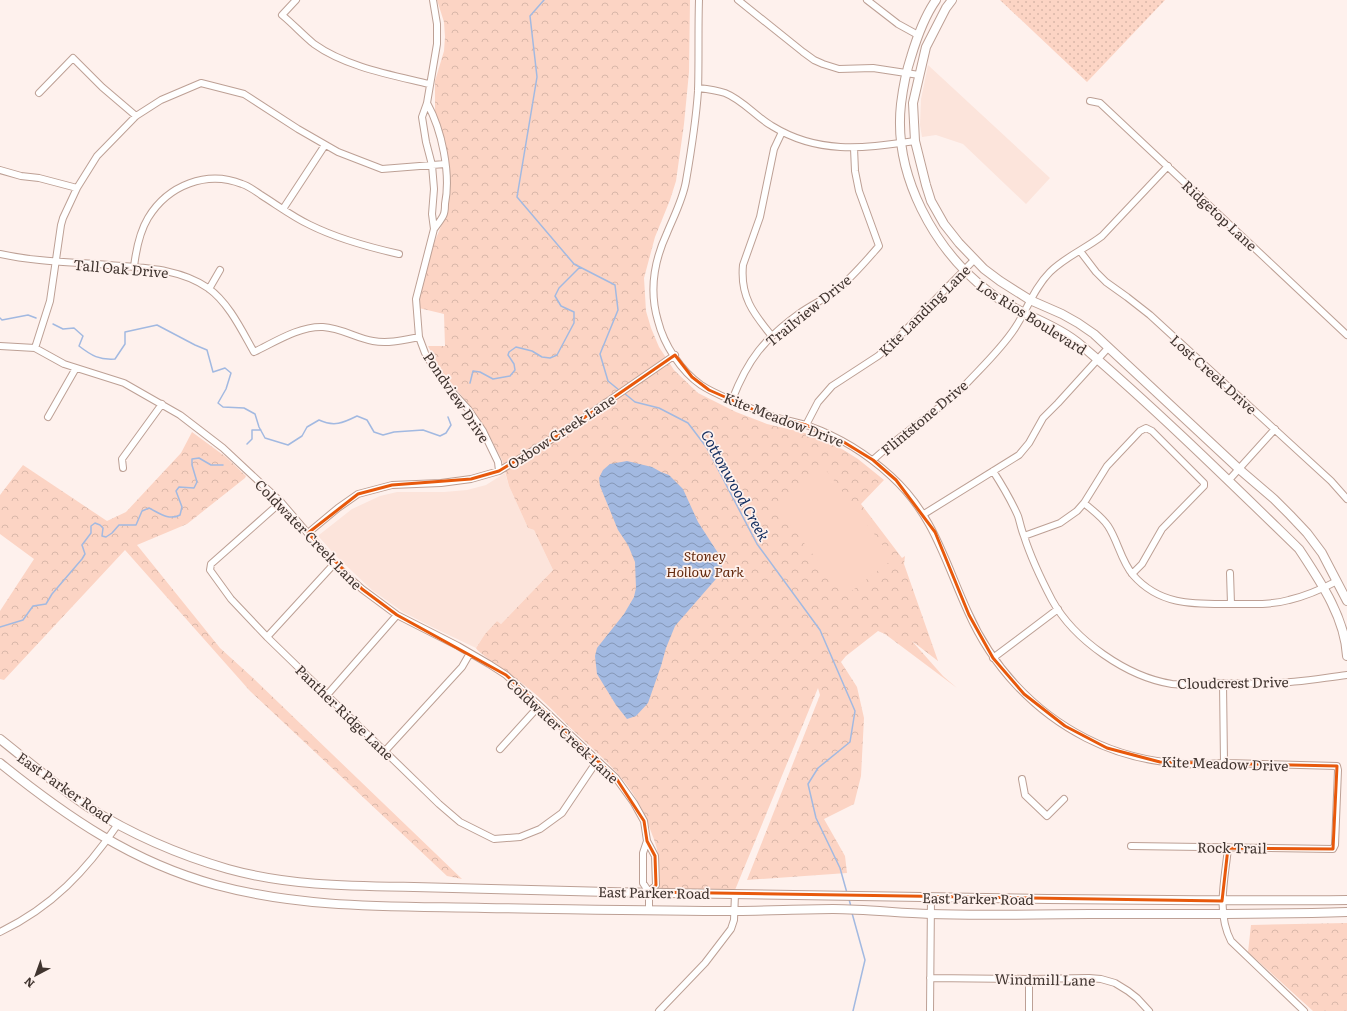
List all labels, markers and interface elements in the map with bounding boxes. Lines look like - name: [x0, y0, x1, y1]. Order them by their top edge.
- street label: Ridgetop Lane: [1178, 175, 1262, 255]
- street label: Tall Oak Drive: [73, 254, 169, 282]
- street label: Kite Landing Lane: [874, 260, 974, 360]
- street label: Trailview Drive: [761, 269, 855, 351]
- street label: Los Rios Boulevard: [973, 275, 1091, 359]
- street label: Lost Creek Drive: [1166, 330, 1262, 418]
- street label: Pondview Drive: [419, 348, 495, 446]
- street label: Flintstone Drive: [876, 375, 972, 459]
- street label: Kite Meadow Drive: [721, 387, 847, 451]
- street label: Oxbow Creek Lane: [503, 389, 619, 473]
- water label: Cottonwood Creek: [696, 425, 777, 546]
- street label: Coldwater Creek Lane: [251, 474, 367, 594]
- park label: Stoney Hollow Park: [666, 545, 744, 581]
- street label: Panther Ridge Lane: [291, 660, 399, 764]
- street label: Cloudcrest Drive: [1177, 671, 1289, 693]
- street label: Coldwater Creek Lane: [503, 673, 623, 787]
- street label: East Parker Road: [13, 747, 117, 828]
- street label: Kite Meadow Drive: [1161, 751, 1289, 775]
- street label: Rock Trail: [1197, 836, 1267, 858]
- street label: East Parker Road: [598, 881, 711, 903]
- street label: East Parker Road: [922, 887, 1035, 909]
- north arrow: [16, 955, 56, 995]
- street label: Windmill Lane: [995, 968, 1095, 990]
- text: N: [20, 974, 38, 992]

